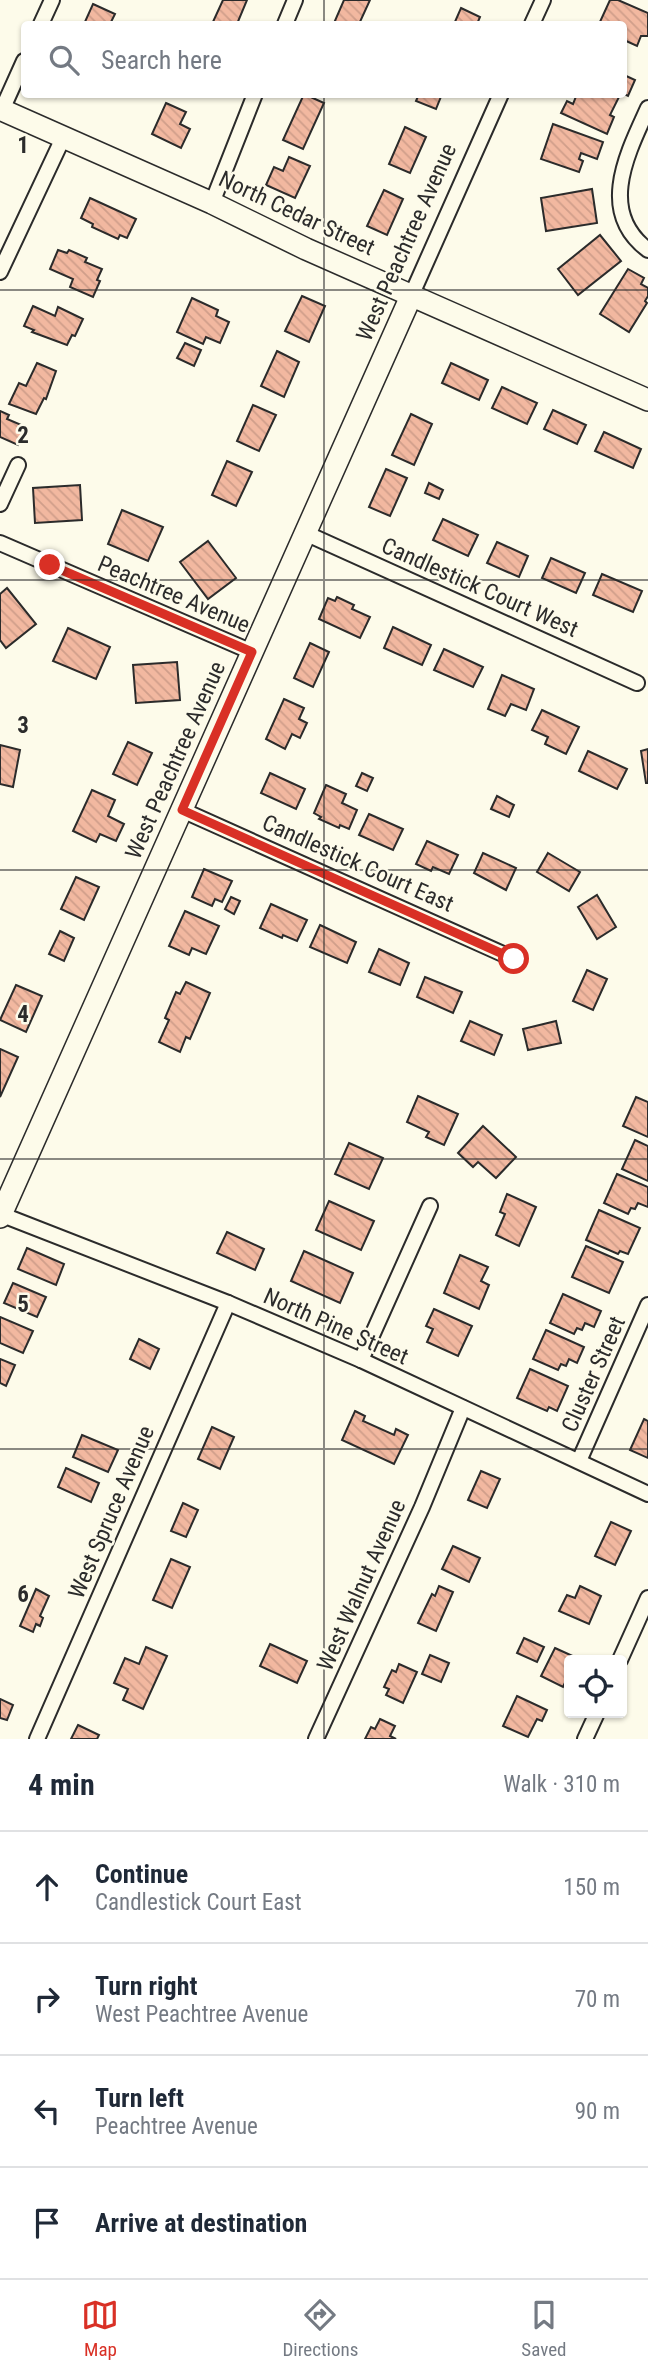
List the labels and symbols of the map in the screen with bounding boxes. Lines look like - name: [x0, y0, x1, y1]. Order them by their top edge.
- text: 1: [17, 132, 29, 159]
- street label: West Peachtree Avenue: [351, 139, 462, 345]
- street label: North Cedar Street: [215, 166, 379, 261]
- text: 2: [17, 422, 29, 449]
- street label: Candlestick Court West: [377, 532, 582, 643]
- route end: [34, 549, 65, 580]
- street label: Peachtree Avenue: [94, 550, 254, 639]
- street label: West Peachtree Avenue: [120, 657, 231, 863]
- text: 3: [17, 712, 29, 739]
- street label: Candlestick Court East: [258, 809, 458, 918]
- route start: [498, 943, 529, 974]
- text: 4: [17, 1001, 29, 1028]
- street label: North Pine Street: [259, 1282, 412, 1370]
- text: 5: [17, 1291, 29, 1318]
- street label: Cluster Street: [556, 1312, 631, 1436]
- street label: West Spruce Avenue: [63, 1422, 160, 1603]
- street label: West Walnut Avenue: [312, 1495, 411, 1675]
- text: 6: [17, 1581, 29, 1608]

